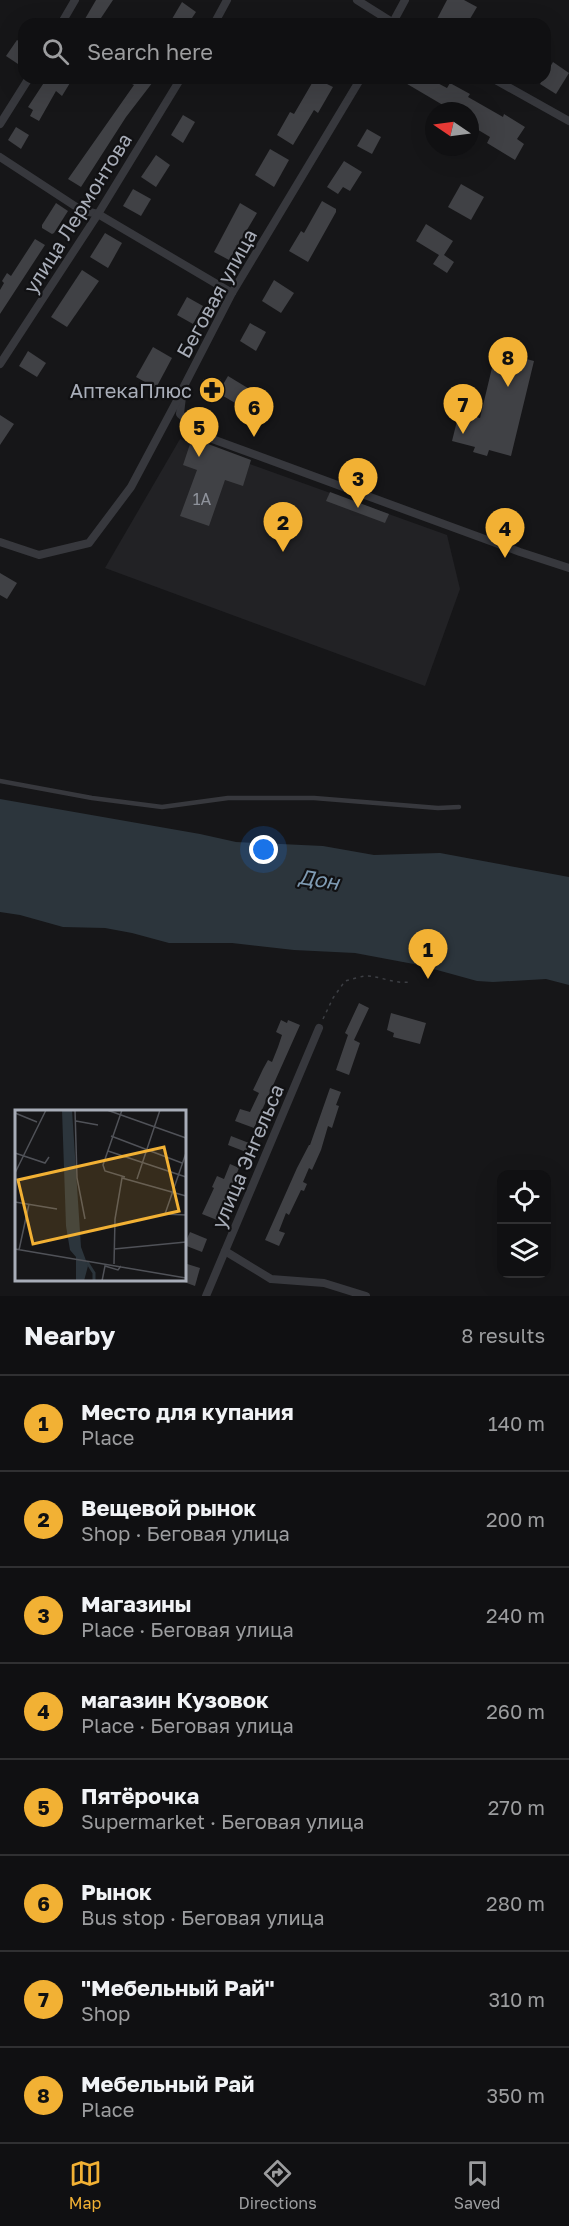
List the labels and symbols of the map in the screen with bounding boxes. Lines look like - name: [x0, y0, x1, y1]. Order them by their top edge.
- north arrow: [425, 102, 479, 156]
- street label: улица Лермонтова: [18, 128, 136, 298]
- street label: Беговая улица: [171, 224, 261, 362]
- pin: 8: [488, 338, 528, 387]
- pharmacy icon: АптекаПлюс: [197, 375, 227, 405]
- place label: АптекаПлюс: [70, 378, 192, 402]
- pin: 7: [444, 384, 482, 434]
- pin: 6: [234, 388, 274, 437]
- pin: 5: [180, 408, 218, 457]
- pin: 3: [338, 458, 378, 508]
- house number: 1А: [193, 489, 212, 509]
- pin: 2: [264, 502, 302, 552]
- pin: 4: [486, 508, 524, 558]
- your location: [249, 835, 278, 864]
- water label: Дон: [296, 863, 342, 895]
- pin: 1: [408, 930, 448, 979]
- street label: улица Энгельса: [206, 1080, 288, 1232]
- inset map: [15, 1110, 186, 1281]

